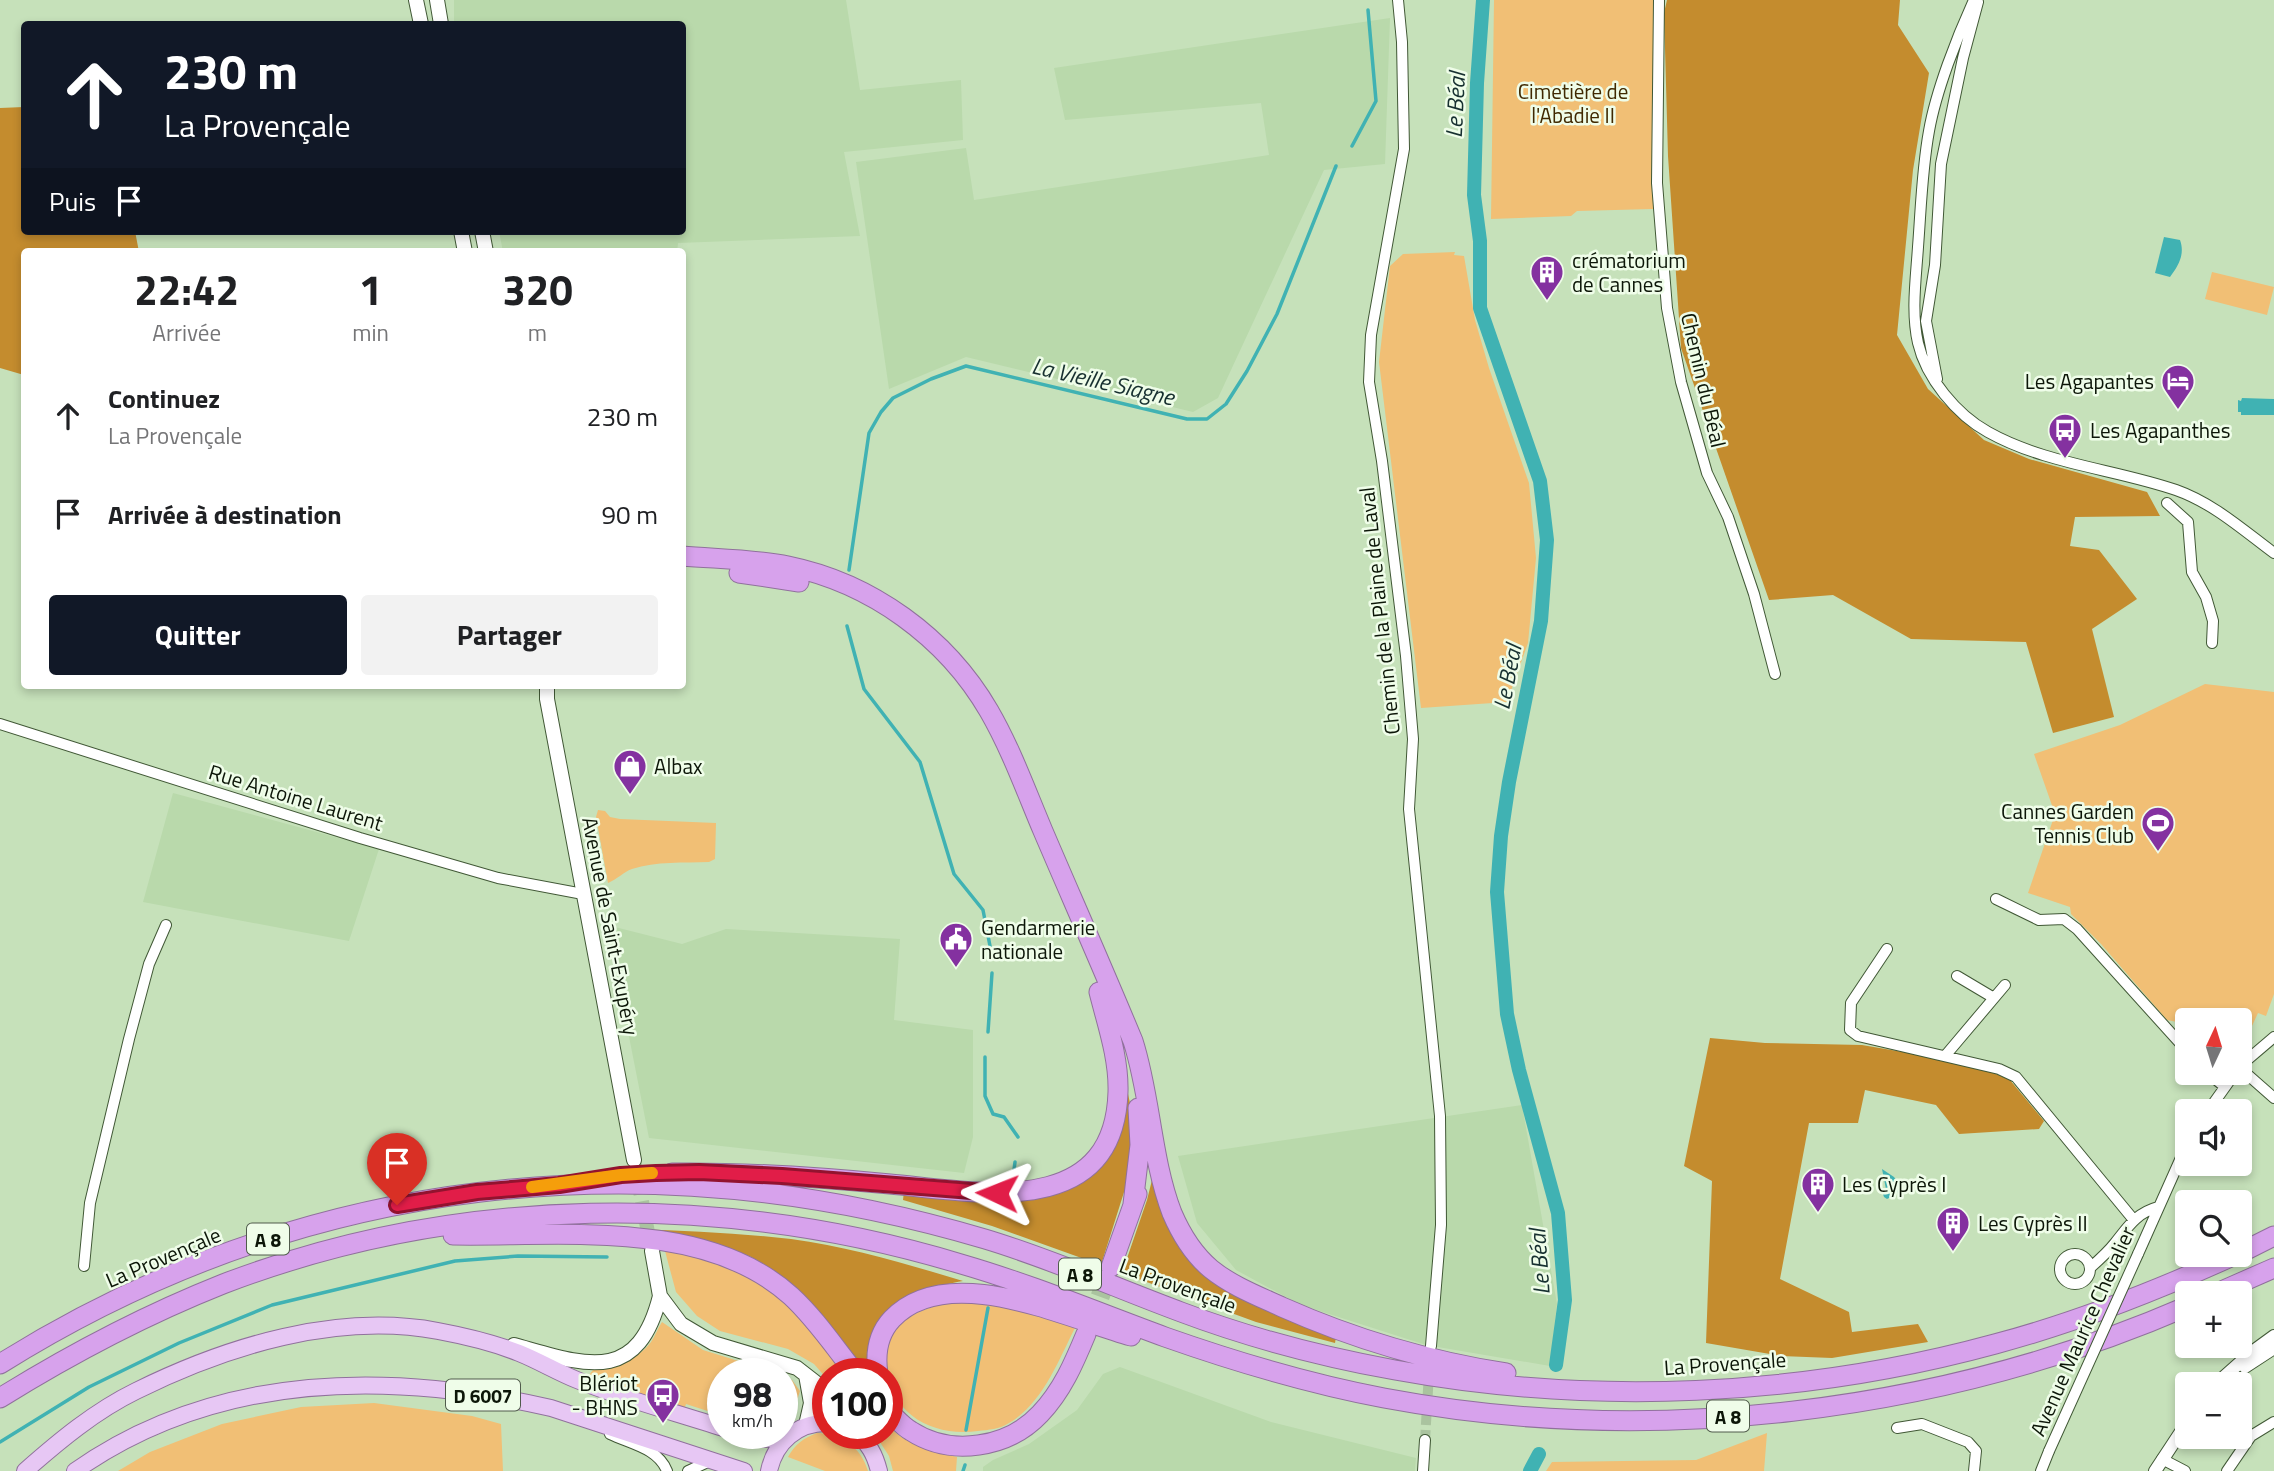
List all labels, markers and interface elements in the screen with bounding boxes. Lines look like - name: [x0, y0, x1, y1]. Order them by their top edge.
- text: 230 m: [164, 33, 298, 108]
- icon: ahead: [49, 49, 140, 140]
- water label: Le Béal: [1436, 68, 1474, 139]
- park label: Cimetière de l'Abadie II: [1518, 75, 1628, 131]
- text: La Provençale: [164, 101, 351, 149]
- text: Puis: [49, 182, 96, 221]
- icon: arrive: [110, 182, 148, 220]
- place label: crématorium de Cannes: [1572, 244, 1686, 300]
- building icon: crématorium de Cannes: [1528, 253, 1566, 302]
- text: 22:42: [134, 257, 239, 321]
- text: 1: [359, 257, 382, 321]
- text: 320: [502, 257, 573, 321]
- street label: Chemin du Béal: [1673, 310, 1735, 450]
- text: Arrivée: [152, 315, 221, 350]
- text: min: [352, 315, 389, 350]
- text: m: [528, 315, 547, 350]
- water label: La Vieille Siagne: [1028, 348, 1179, 415]
- hotel icon: Les Agapantes: [2159, 362, 2197, 411]
- place label: Les Agapantes: [2025, 365, 2154, 397]
- text: Continuez: [108, 379, 220, 418]
- icon: ahead: [49, 397, 87, 435]
- text: 230 m: [587, 397, 658, 436]
- bus stop icon: Les Agapanthes: [2046, 411, 2084, 460]
- place label: Les Agapanthes: [2090, 414, 2230, 446]
- text: La Provençale: [108, 418, 242, 453]
- street label: Chemin de la Plaine de Laval: [1350, 486, 1408, 736]
- icon: arrive: [49, 495, 87, 533]
- text: Arrivée à destination: [108, 495, 342, 534]
- text: 90 m: [601, 495, 658, 534]
- button: Quitter: [49, 595, 347, 675]
- button: Partager: [361, 595, 658, 675]
- water label: Le Béal: [1484, 638, 1531, 713]
- shop icon: Albax: [611, 747, 649, 796]
- place label: Albax: [654, 750, 703, 782]
- street label: Rue Antoine Laurent: [205, 755, 388, 839]
- place label: Cannes Garden Tennis Club: [2001, 795, 2134, 851]
- sports icon: Cannes Garden Tennis Club: [2139, 804, 2177, 853]
- street label: Avenue de Saint-Exupéry: [574, 814, 648, 1038]
- place label: Gendarmerie nationale: [981, 911, 1095, 967]
- public building icon: Gendarmerie nationale: [937, 920, 975, 969]
- north arrow: [2175, 1008, 2252, 1085]
- map controls: [2175, 1008, 2252, 1449]
- button: sound: [2175, 1099, 2252, 1176]
- pin: [367, 1133, 427, 1205]
- icon: arrive: [378, 1144, 416, 1182]
- position arrow: [960, 1156, 1034, 1230]
- building icon: Les Cyprès I: [1799, 1165, 1837, 1214]
- place label: Les Cyprès I: [1842, 1168, 1946, 1200]
- button: search: [2175, 1190, 2252, 1267]
- building icon: Les Cyprès II: [1934, 1204, 1972, 1253]
- place label: Les Cyprès II: [1978, 1207, 2088, 1239]
- street label: La Provençale: [100, 1218, 226, 1296]
- street label: Avenue Maurice Chevalier: [2021, 1221, 2143, 1441]
- road number: A 8: [247, 1224, 289, 1254]
- water label: Le Béal: [1519, 1225, 1559, 1296]
- street label: La Provençale: [1115, 1249, 1241, 1321]
- road number: A 8: [1059, 1258, 1101, 1290]
- button: +: [2175, 1281, 2252, 1358]
- street label: La Provençale: [1663, 1343, 1787, 1383]
- speed limit sign: 100: [812, 1358, 903, 1449]
- place label: Blériot - BHNS: [571, 1367, 639, 1423]
- text: 98: [733, 1367, 772, 1421]
- button: −: [2175, 1372, 2252, 1449]
- bus stop icon: Blériot - BHNS: [644, 1376, 682, 1425]
- road number: D 6007: [446, 1380, 520, 1410]
- road number: A 8: [1707, 1400, 1749, 1432]
- text: km/h: [732, 1407, 773, 1434]

